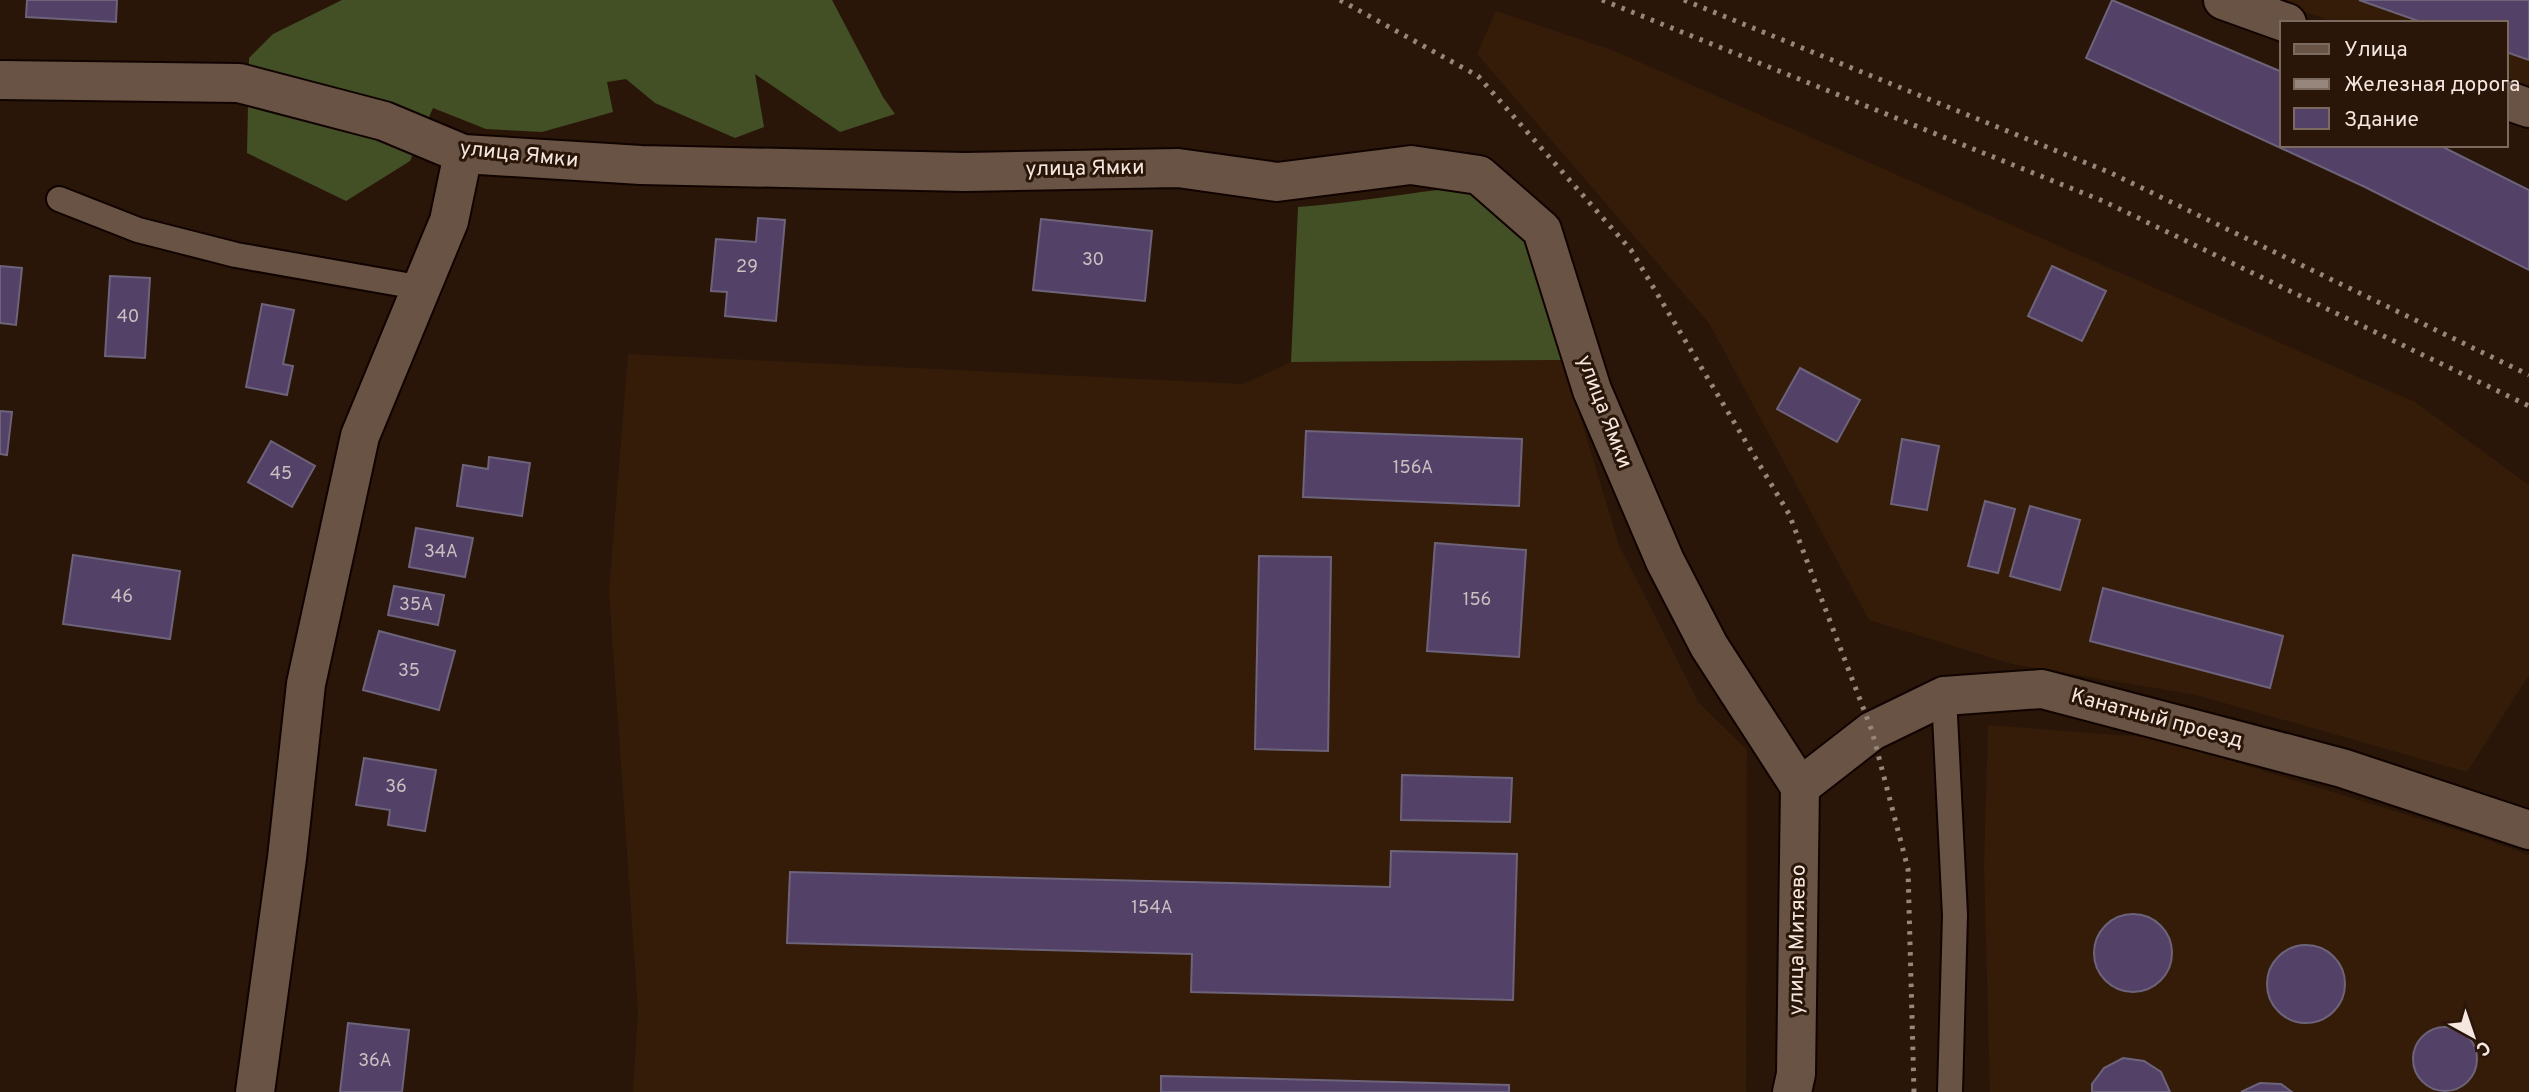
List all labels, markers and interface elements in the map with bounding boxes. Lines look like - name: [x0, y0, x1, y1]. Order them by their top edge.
- legend: [2280, 21, 2508, 147]
- text: Улица: [2344, 37, 2408, 64]
- text: Железная дорога: [2344, 72, 2520, 99]
- text: Здание: [2344, 107, 2419, 134]
- street label: улица Ямки: [458, 135, 580, 175]
- street label: улица Ямки: [1025, 154, 1145, 184]
- house number: 30: [1082, 249, 1104, 272]
- house number: 29: [736, 256, 758, 279]
- house number: 40: [117, 306, 139, 329]
- street label: улица Ямки: [1570, 352, 1638, 472]
- house number: 156А: [1393, 457, 1433, 480]
- house number: 45: [270, 463, 292, 486]
- house number: 34А: [424, 541, 458, 564]
- house number: 46: [111, 586, 133, 609]
- house number: 156: [1463, 589, 1491, 612]
- house number: 35А: [399, 594, 433, 617]
- house number: 35: [398, 660, 420, 683]
- street label: Канатный проезд: [2068, 683, 2246, 755]
- house number: 36: [385, 776, 407, 799]
- street label: улица Митяево: [1783, 864, 1813, 1016]
- house number: 154А: [1131, 897, 1173, 920]
- north arrow: [2438, 1001, 2508, 1071]
- text: С: [2470, 1034, 2495, 1061]
- house number: 36А: [358, 1050, 392, 1073]

